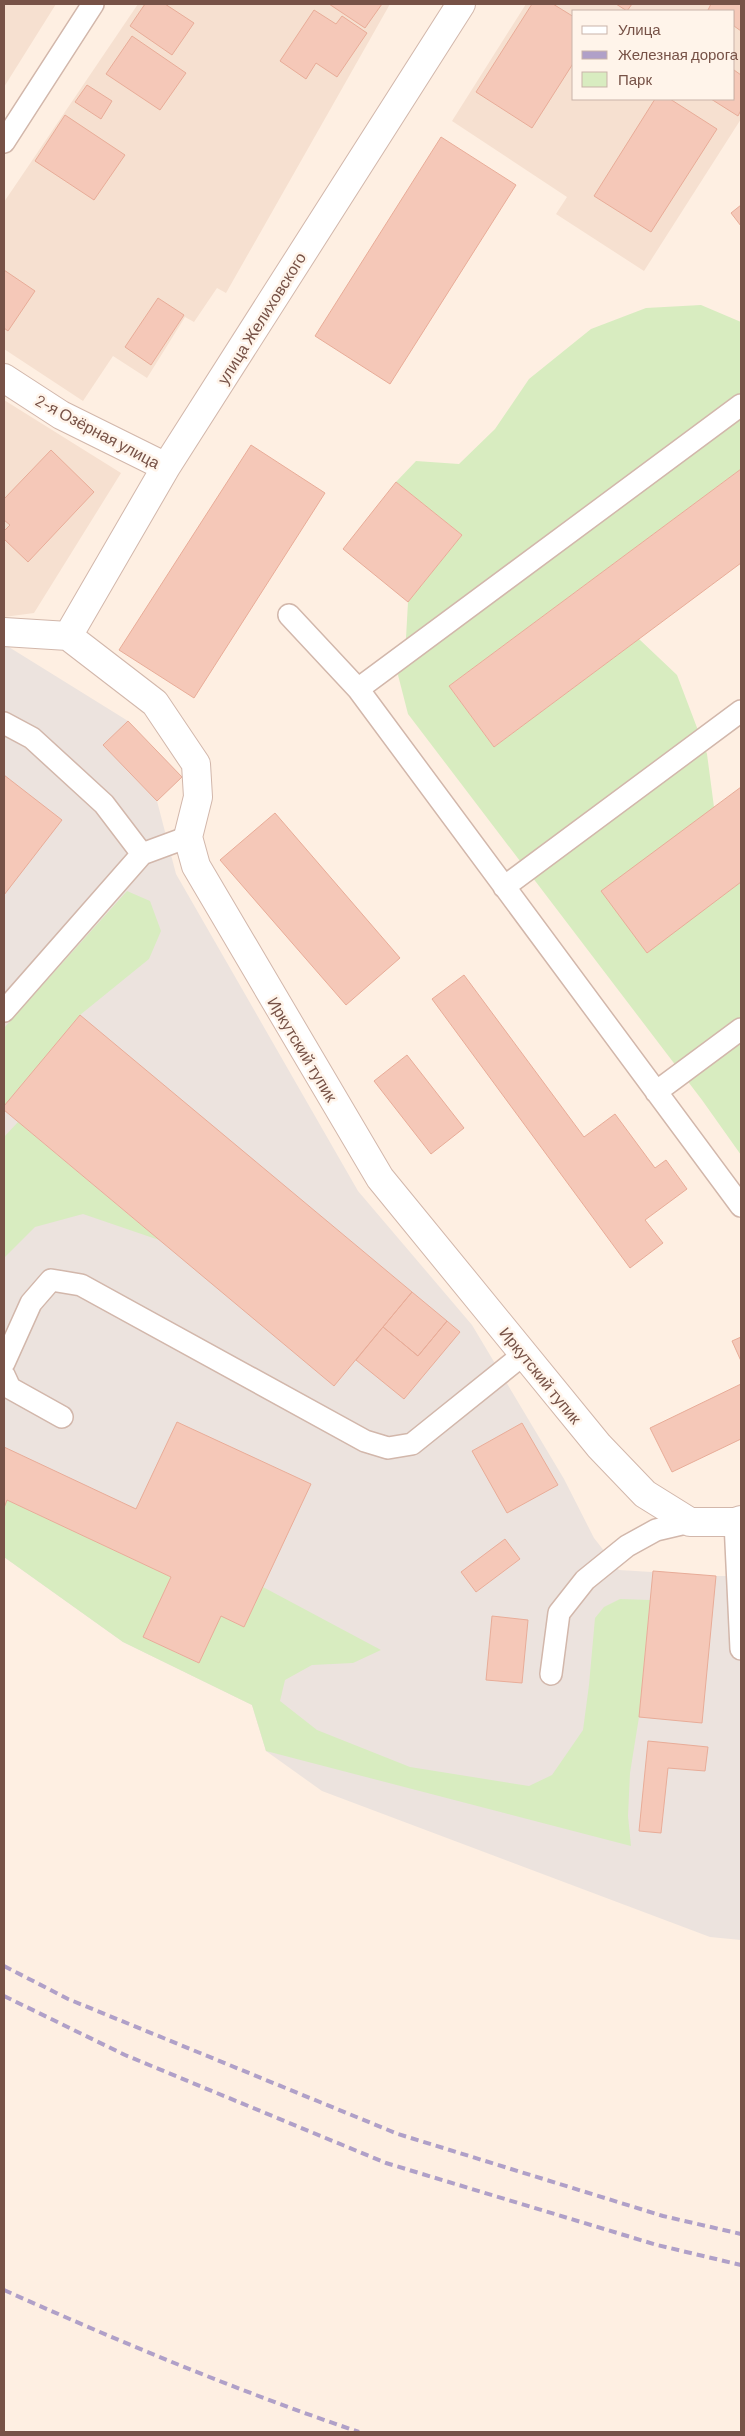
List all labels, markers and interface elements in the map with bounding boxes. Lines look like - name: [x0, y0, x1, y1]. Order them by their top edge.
- legend: [572, 10, 735, 100]
- text: Улица: [618, 20, 661, 38]
- text: Железная дорога: [618, 45, 739, 63]
- text: Парк: [618, 70, 652, 88]
- street label: улица Желиховского: [213, 248, 309, 387]
- street label: 2-я Озёрная улица: [33, 390, 163, 472]
- street label: Иркутский тупик: [264, 993, 342, 1106]
- street label: Иркутский тупик: [496, 1323, 586, 1428]

